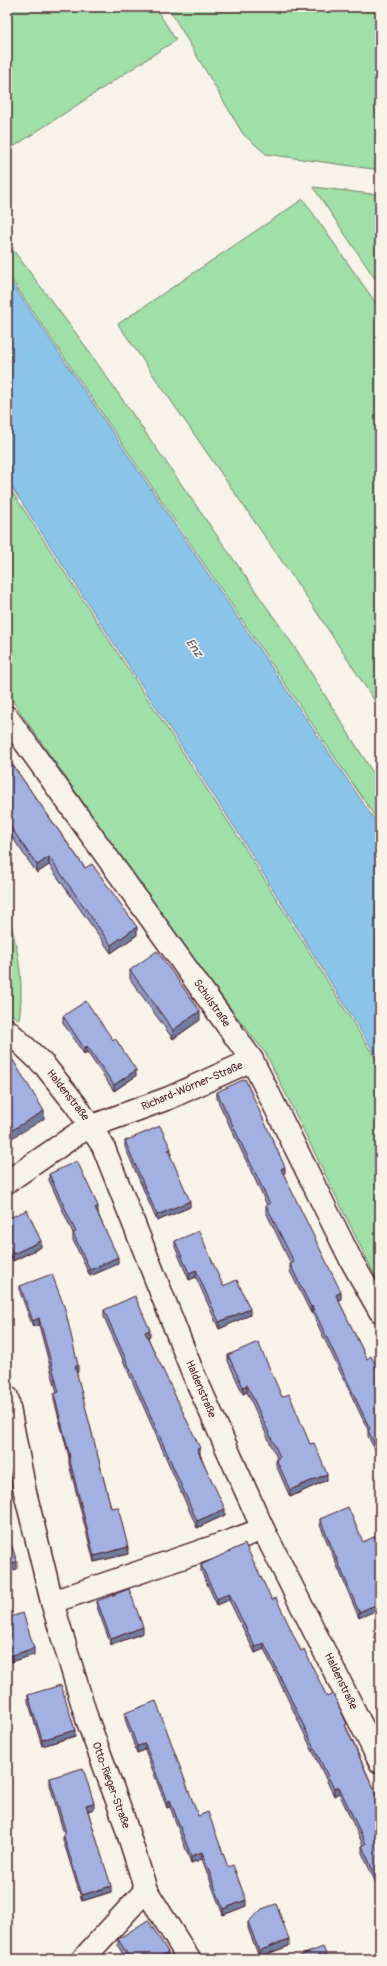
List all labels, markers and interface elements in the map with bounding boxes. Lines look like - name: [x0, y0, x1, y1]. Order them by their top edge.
- water label: Enz: [182, 636, 207, 662]
- street label: Schulstraße: [191, 977, 233, 1030]
- street label: Richard-Wörner-Straße: [139, 1059, 245, 1113]
- street label: Haldenstraße: [44, 1067, 92, 1124]
- street label: Haldenstraße: [183, 1358, 219, 1420]
- street label: Haldenstraße: [322, 1651, 361, 1712]
- street label: Otto-Rieger-Straße: [89, 1740, 133, 1831]

